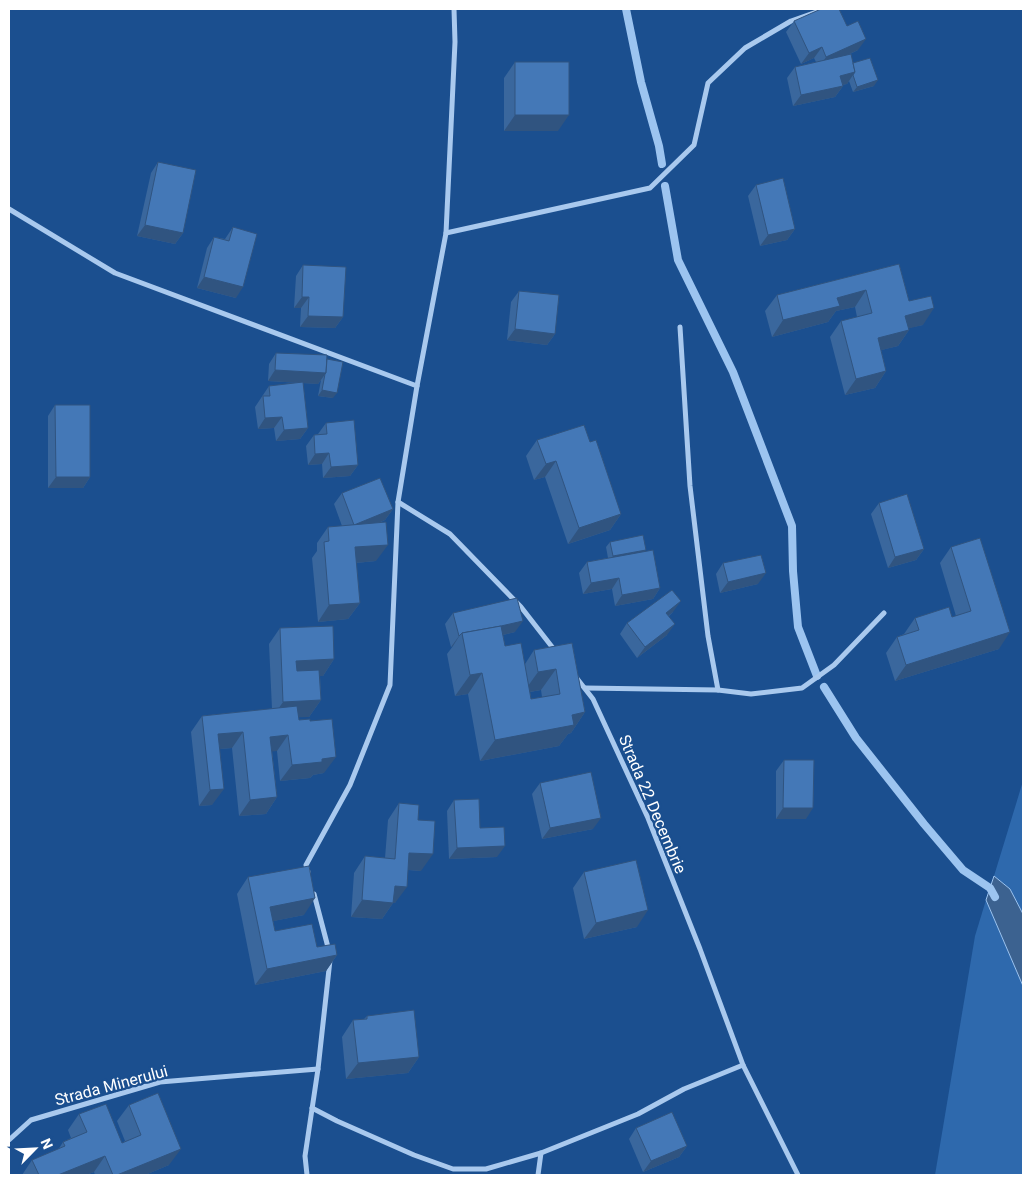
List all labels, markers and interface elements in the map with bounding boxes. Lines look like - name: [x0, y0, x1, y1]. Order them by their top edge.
- street label: Strada 22 Decembrie: [615, 732, 690, 876]
- street label: Strada Minerului: [53, 1061, 170, 1110]
- north arrow: [10, 1124, 60, 1174]
- text: N: [38, 1136, 56, 1151]

